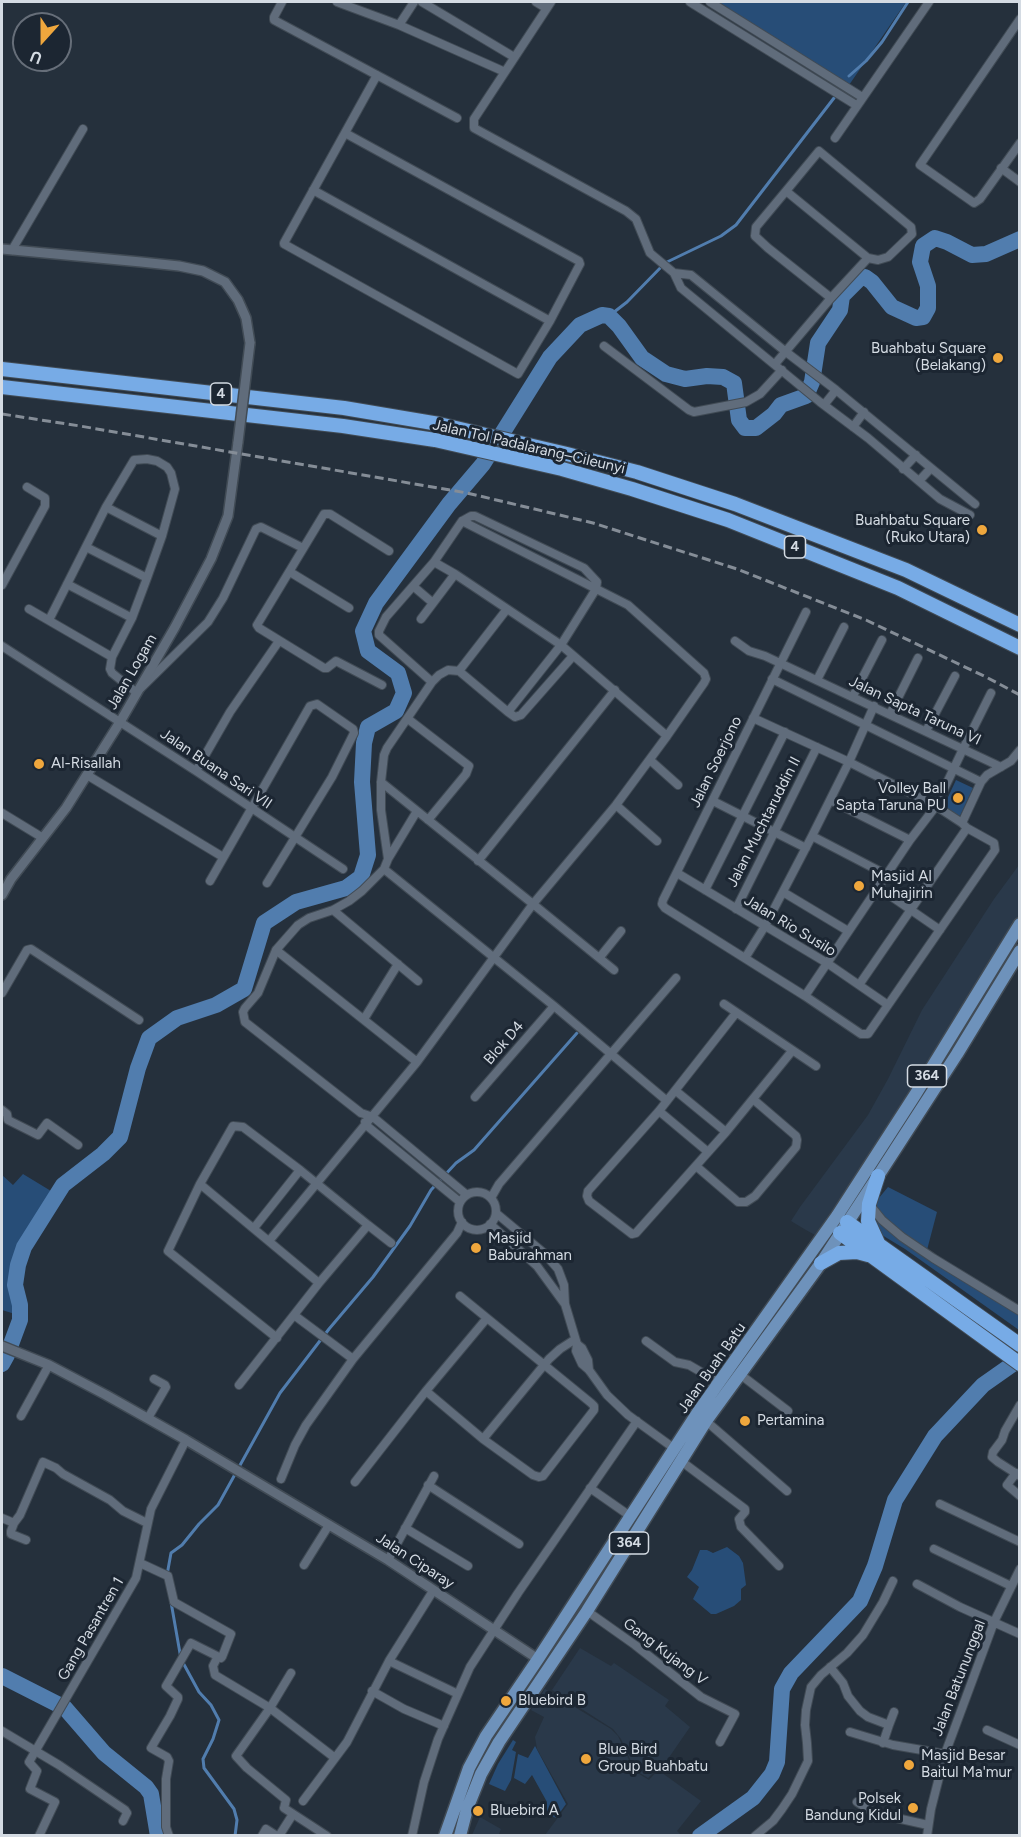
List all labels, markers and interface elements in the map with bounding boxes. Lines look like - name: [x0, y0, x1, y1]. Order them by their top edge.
- north arrow: [12, 12, 72, 72]
- text: U: [27, 47, 45, 68]
- place label: Buahbatu Square (Belakang): [871, 340, 986, 375]
- marker: Buahbatu Square (Belakang): [991, 351, 1005, 365]
- road number: 4: [210, 383, 232, 405]
- street label: Jalan Tol Padalarang–Cileunyi: [431, 416, 627, 478]
- place label: Buahbatu Square (Ruko Utara): [855, 512, 970, 547]
- marker: Buahbatu Square (Ruko Utara): [975, 523, 989, 537]
- road number: 4: [784, 536, 806, 558]
- street label: Jalan Logam: [103, 631, 161, 713]
- street label: Jalan Sapta Taruna VI: [846, 672, 984, 750]
- street label: Jalan Soerjono: [686, 713, 746, 811]
- street label: Jalan Buana Sari VII: [157, 725, 275, 813]
- street label: Jalan Muchtaruddin II: [723, 754, 805, 890]
- place label: Al-Risallah: [51, 755, 121, 773]
- marker: Al-Risallah: [32, 757, 46, 771]
- place label: Volley Ball Sapta Taruna PU: [836, 780, 946, 815]
- marker: Volley Ball Sapta Taruna PU: [951, 791, 965, 805]
- place label: Masjid Al Muhajirin: [871, 868, 933, 903]
- marker: Masjid Al Muhajirin: [852, 879, 866, 893]
- street label: Jalan Rio Susilo: [741, 892, 839, 960]
- street label: Blok D4: [480, 1018, 528, 1068]
- road number: 364: [908, 1065, 946, 1087]
- place label: Masjid Baburahman: [488, 1230, 572, 1265]
- marker: Masjid Baburahman: [469, 1241, 483, 1255]
- street label: Jalan Buah Batu: [674, 1319, 750, 1417]
- place label: Pertamina: [757, 1412, 824, 1430]
- marker: Pertamina: [738, 1414, 752, 1428]
- street label: Jalan Ciparay: [372, 1529, 458, 1593]
- road number: 364: [610, 1532, 648, 1554]
- street label: Gang Pasantren 1: [54, 1574, 128, 1684]
- street label: Gang Kujang V: [620, 1615, 710, 1689]
- street label: Jalan Batununggal: [929, 1617, 989, 1739]
- place label: Bluebird B: [518, 1692, 586, 1710]
- marker: Bluebird B: [499, 1694, 513, 1708]
- place label: Blue Bird Group Buahbatu: [598, 1741, 708, 1776]
- place label: Masjid Besar Baitul Ma'mur: [921, 1747, 1012, 1782]
- marker: Blue Bird Group Buahbatu: [579, 1752, 593, 1766]
- marker: Masjid Besar Baitul Ma'mur: [902, 1758, 916, 1772]
- place label: Polsek Bandung Kidul: [805, 1790, 901, 1825]
- marker: Polsek Bandung Kidul: [906, 1801, 920, 1815]
- place label: Bluebird A: [490, 1802, 559, 1820]
- marker: Bluebird A: [471, 1804, 485, 1818]

